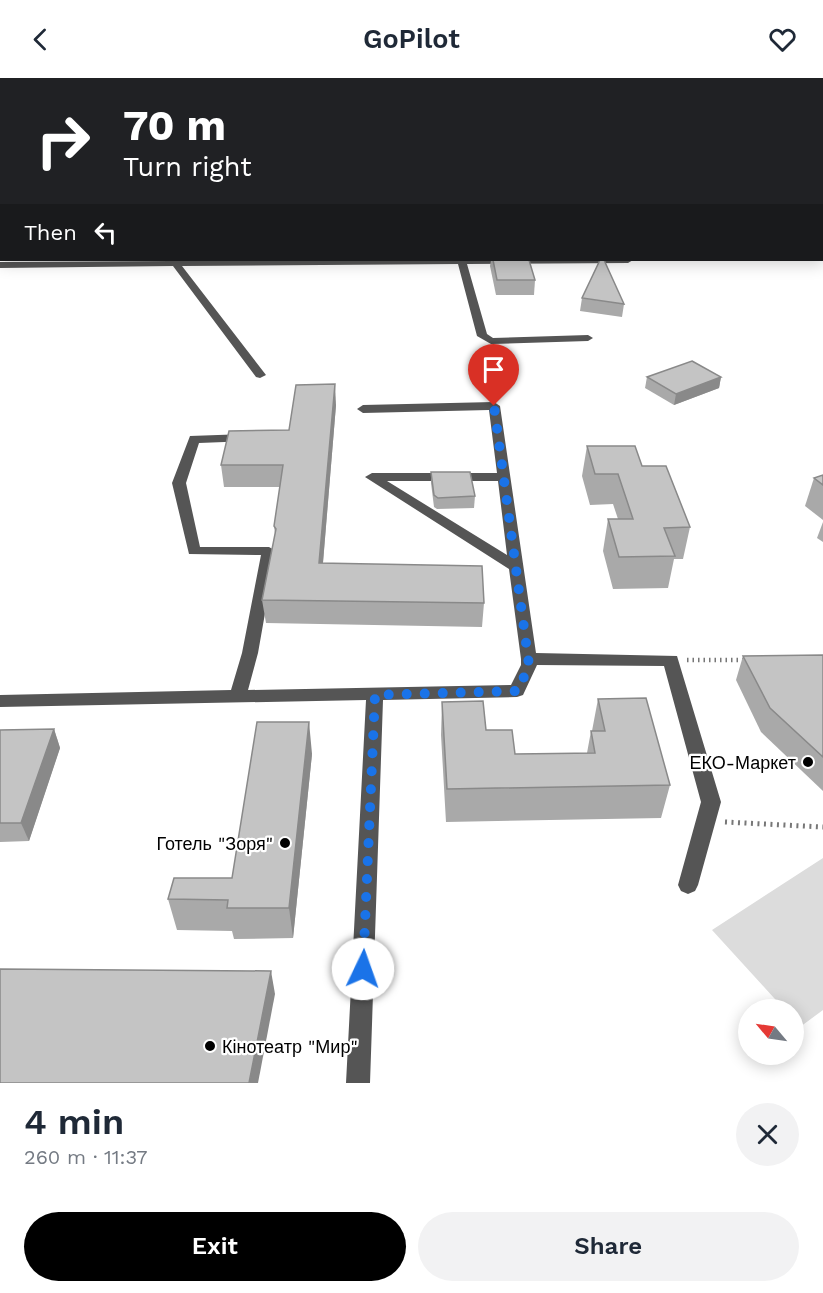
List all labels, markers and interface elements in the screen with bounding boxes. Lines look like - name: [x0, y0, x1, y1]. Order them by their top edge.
- icon: back: [24, 23, 57, 56]
- text: GoPilot: [363, 23, 460, 55]
- icon: heart: [766, 23, 799, 56]
- text: 70 m: [123, 101, 226, 150]
- icon: right: [24, 102, 102, 180]
- text: Turn right: [123, 151, 252, 183]
- icon: left: [89, 216, 122, 249]
- text: Then: [24, 220, 77, 245]
- pin: [468, 344, 519, 406]
- icon: arrive: [477, 353, 510, 386]
- place label: ЕКО-Маркет: [690, 752, 796, 773]
- marker: ЕКО-Маркет: [801, 755, 815, 769]
- place label: Готель "Зоря": [156, 833, 273, 854]
- marker: Готель "Зоря": [278, 836, 292, 850]
- position arrow: [331, 937, 395, 1001]
- north arrow: [738, 999, 804, 1065]
- map controls: [738, 999, 804, 1065]
- place label: Кінотеатр "Мир": [222, 1036, 358, 1057]
- marker: Кінотеатр "Мир": [203, 1039, 217, 1053]
- text: 4 min: [24, 1101, 124, 1143]
- button: close: [736, 1103, 799, 1166]
- text: 260 m · 11:37: [24, 1145, 148, 1169]
- button: Exit: [24, 1212, 406, 1281]
- button: Share: [418, 1212, 799, 1281]

